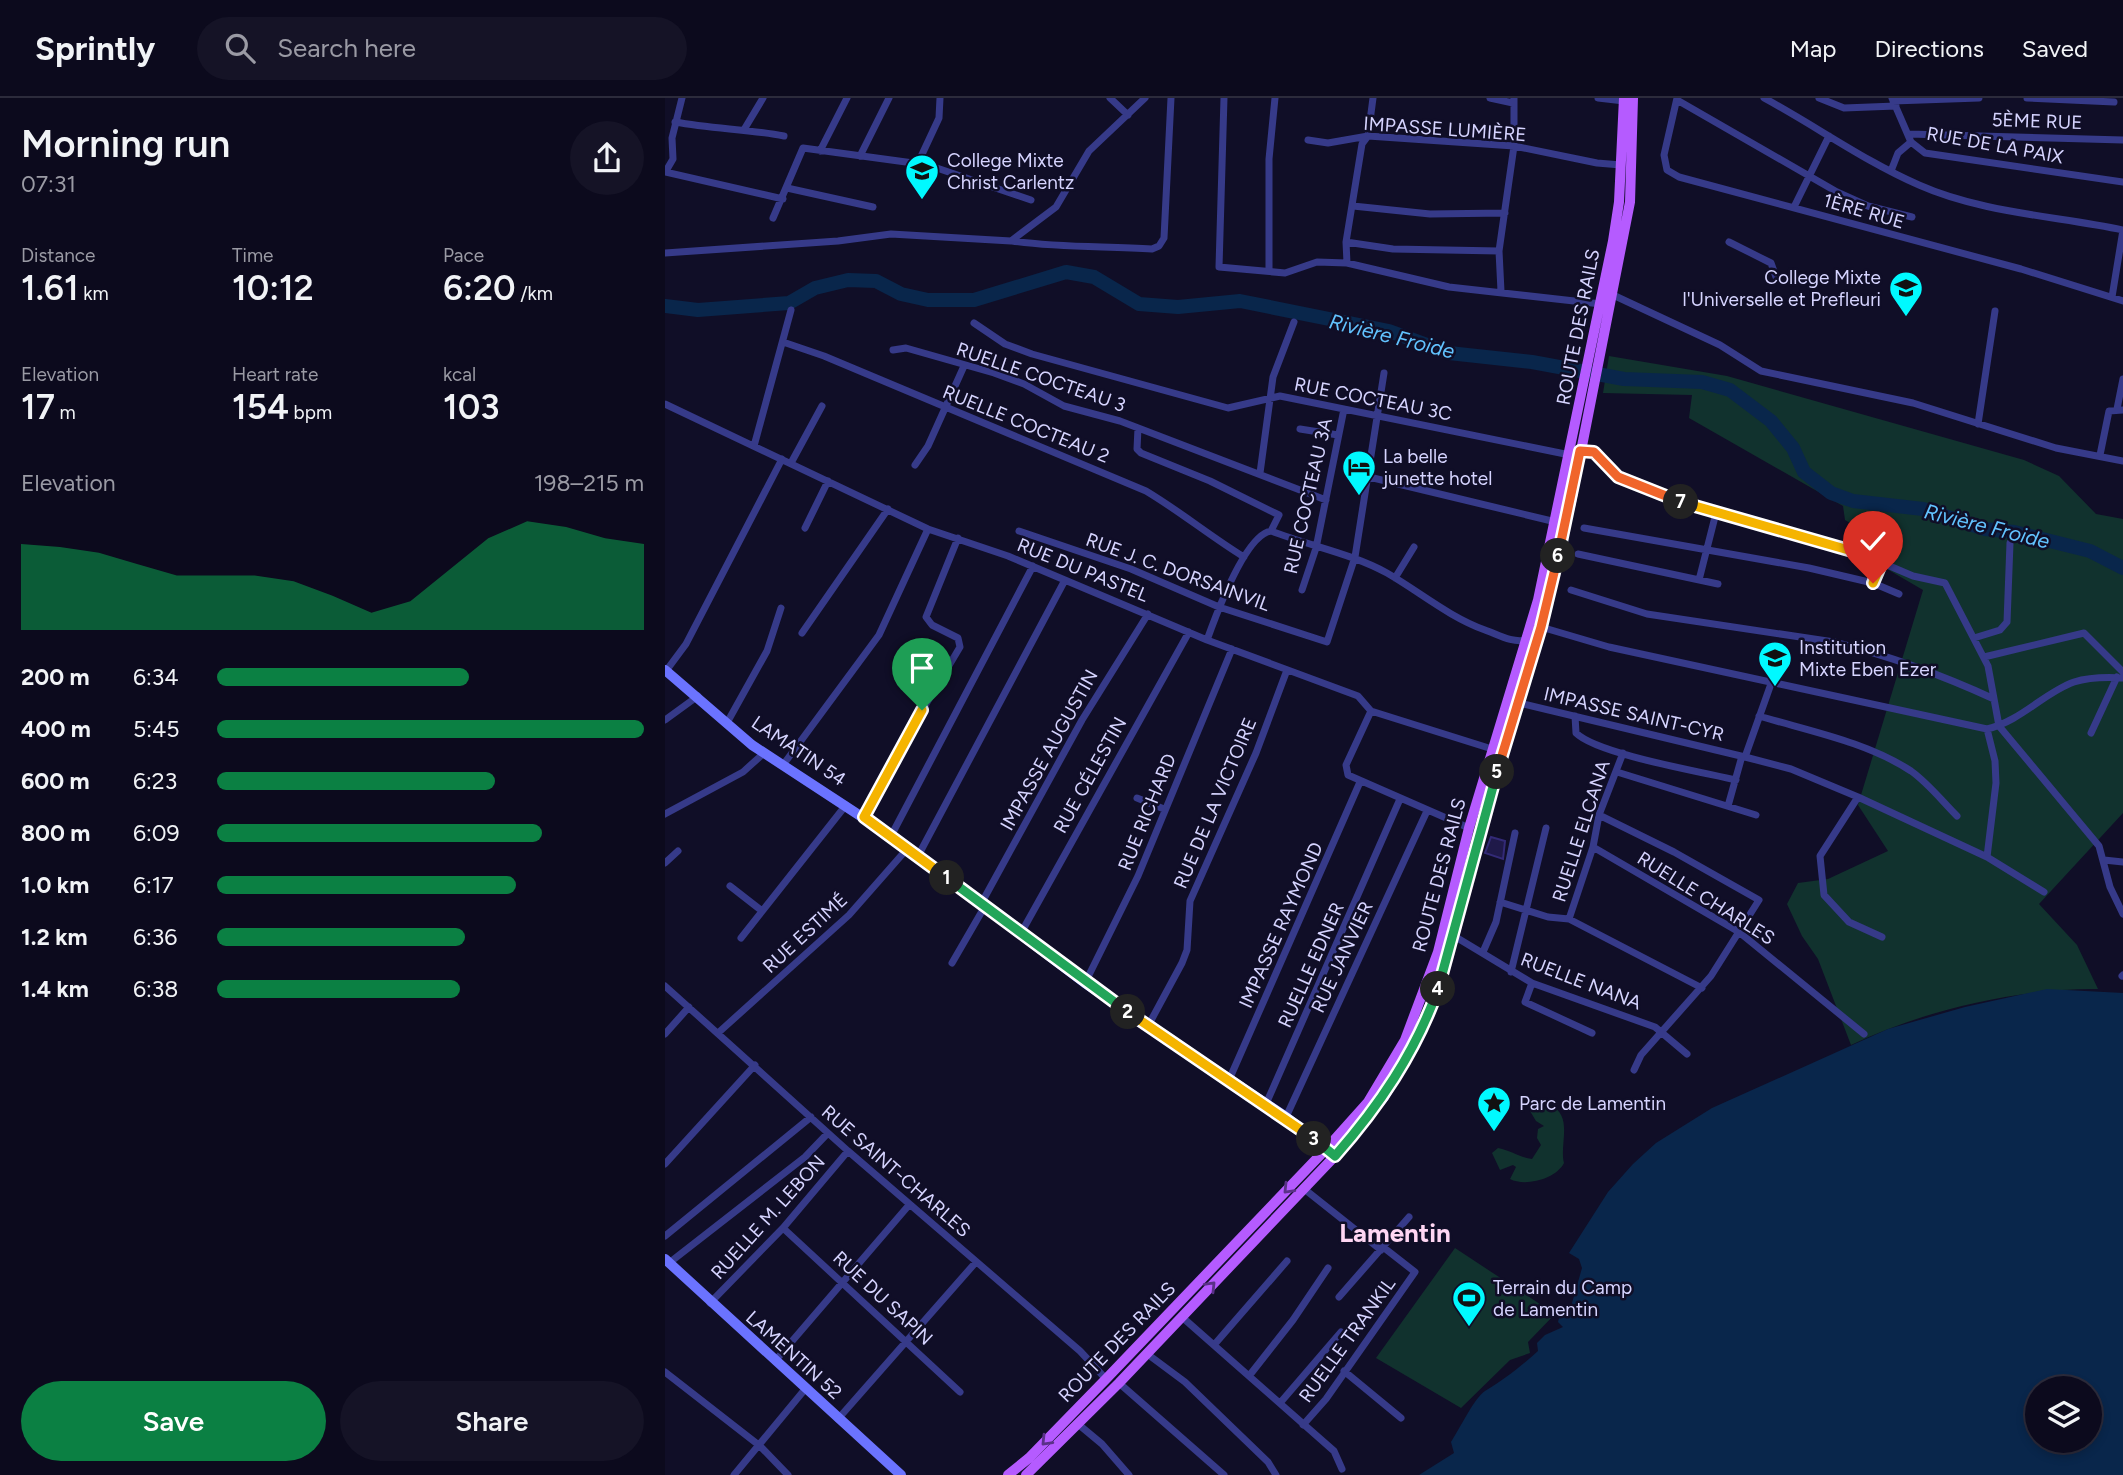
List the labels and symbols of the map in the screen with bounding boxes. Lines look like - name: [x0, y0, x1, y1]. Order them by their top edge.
- street label: 5ÈME RUE: [1991, 108, 2083, 134]
- street label: IMPASSE LUMIÈRE: [1363, 112, 1527, 146]
- street label: RUE DE LA PAIX: [1925, 122, 2065, 168]
- place label: College Mixte Christ Carlentz: [947, 149, 1074, 194]
- school or university icon: College Mixte Christ Carlentz: [903, 152, 941, 201]
- street label: 1ÈRE RUE: [1821, 188, 1907, 234]
- street label: ROUTE DES RAILS: [1552, 247, 1604, 407]
- place label: College Mixte l'Universelle et Prefleuri: [1683, 266, 1881, 311]
- school or university icon: College Mixte l'Universelle et Prefleuri: [1887, 269, 1925, 318]
- water label: Rivière Froide: [1327, 308, 1458, 364]
- street label: RUELLE COCTEAU 3: [953, 337, 1129, 417]
- street label: RUE COCTEAU 3C: [1292, 372, 1454, 426]
- street label: RUELLE COCTEAU 2: [939, 380, 1113, 468]
- street label: RUE COCTEAU 3A: [1279, 416, 1337, 576]
- place label: La belle junette hotel: [1382, 445, 1492, 490]
- hotel icon: La belle junette hotel: [1340, 448, 1378, 497]
- pin: 7: [1663, 484, 1699, 520]
- water label: Rivière Froide: [1922, 498, 2053, 554]
- pin: [1843, 511, 1903, 583]
- street label: RUE J. C. DORSAINVIL: [1083, 528, 1273, 616]
- street label: RUE DU PASTEL: [1014, 533, 1152, 607]
- pin: 6: [1541, 538, 1575, 574]
- place label: Institution Mixte Eben Ezer: [1799, 636, 1937, 681]
- pin: [892, 638, 952, 710]
- school or university icon: Institution Mixte Eben Ezer: [1756, 639, 1794, 688]
- street label: IMPASSE AUGUSTIN: [995, 665, 1103, 835]
- street label: IMPASSE SAINT-CYR: [1542, 682, 1726, 746]
- street label: LAMATIN 54: [747, 711, 851, 791]
- street label: RUE CÉLESTIN: [1049, 713, 1131, 837]
- street label: RUE DE LA VICTOIRE: [1169, 714, 1261, 892]
- street label: RUE RICHARD: [1113, 750, 1181, 874]
- pin: 5: [1479, 754, 1515, 790]
- street label: RUELLE ELCANA: [1547, 757, 1615, 905]
- street label: ROUTE DES RAILS: [1407, 795, 1471, 955]
- street label: IMPASSE RAYMOND: [1234, 839, 1328, 1011]
- street label: RUELLE CHARLES: [1633, 846, 1779, 950]
- pin: 1: [929, 860, 965, 896]
- street label: RUE ESTIMÉ: [758, 888, 852, 978]
- street label: RUE JANVIER: [1306, 898, 1378, 1016]
- street label: RUELLE EDNER: [1273, 899, 1349, 1031]
- street label: RUELLE NANA: [1517, 947, 1645, 1015]
- pin: 4: [1421, 972, 1455, 1006]
- pin: 2: [1111, 995, 1145, 1030]
- place icon: Parc de Lamentin: [1475, 1084, 1513, 1133]
- place label: Parc de Lamentin: [1519, 1092, 1666, 1115]
- street label: RUE SAINT-CHARLES: [817, 1100, 975, 1242]
- pin: 3: [1297, 1122, 1331, 1156]
- street label: RUELLE M. LEBON: [706, 1150, 830, 1284]
- one-way arrow: [1284, 1180, 1297, 1193]
- district label: Lamentin: [1339, 1217, 1451, 1249]
- street label: RUE DU SAPIN: [828, 1246, 938, 1350]
- street label: RUELLE TRANKIL: [1294, 1273, 1400, 1407]
- place label: Terrain du Camp de Lamentin: [1493, 1276, 1632, 1321]
- street label: ROUTE DES RAILS: [1054, 1277, 1180, 1407]
- sports icon: Terrain du Camp de Lamentin: [1450, 1279, 1488, 1328]
- one-way arrow: [1202, 1281, 1215, 1294]
- street label: LAMENTIN 52: [741, 1306, 847, 1404]
- one-way arrow: [1041, 1433, 1054, 1446]

